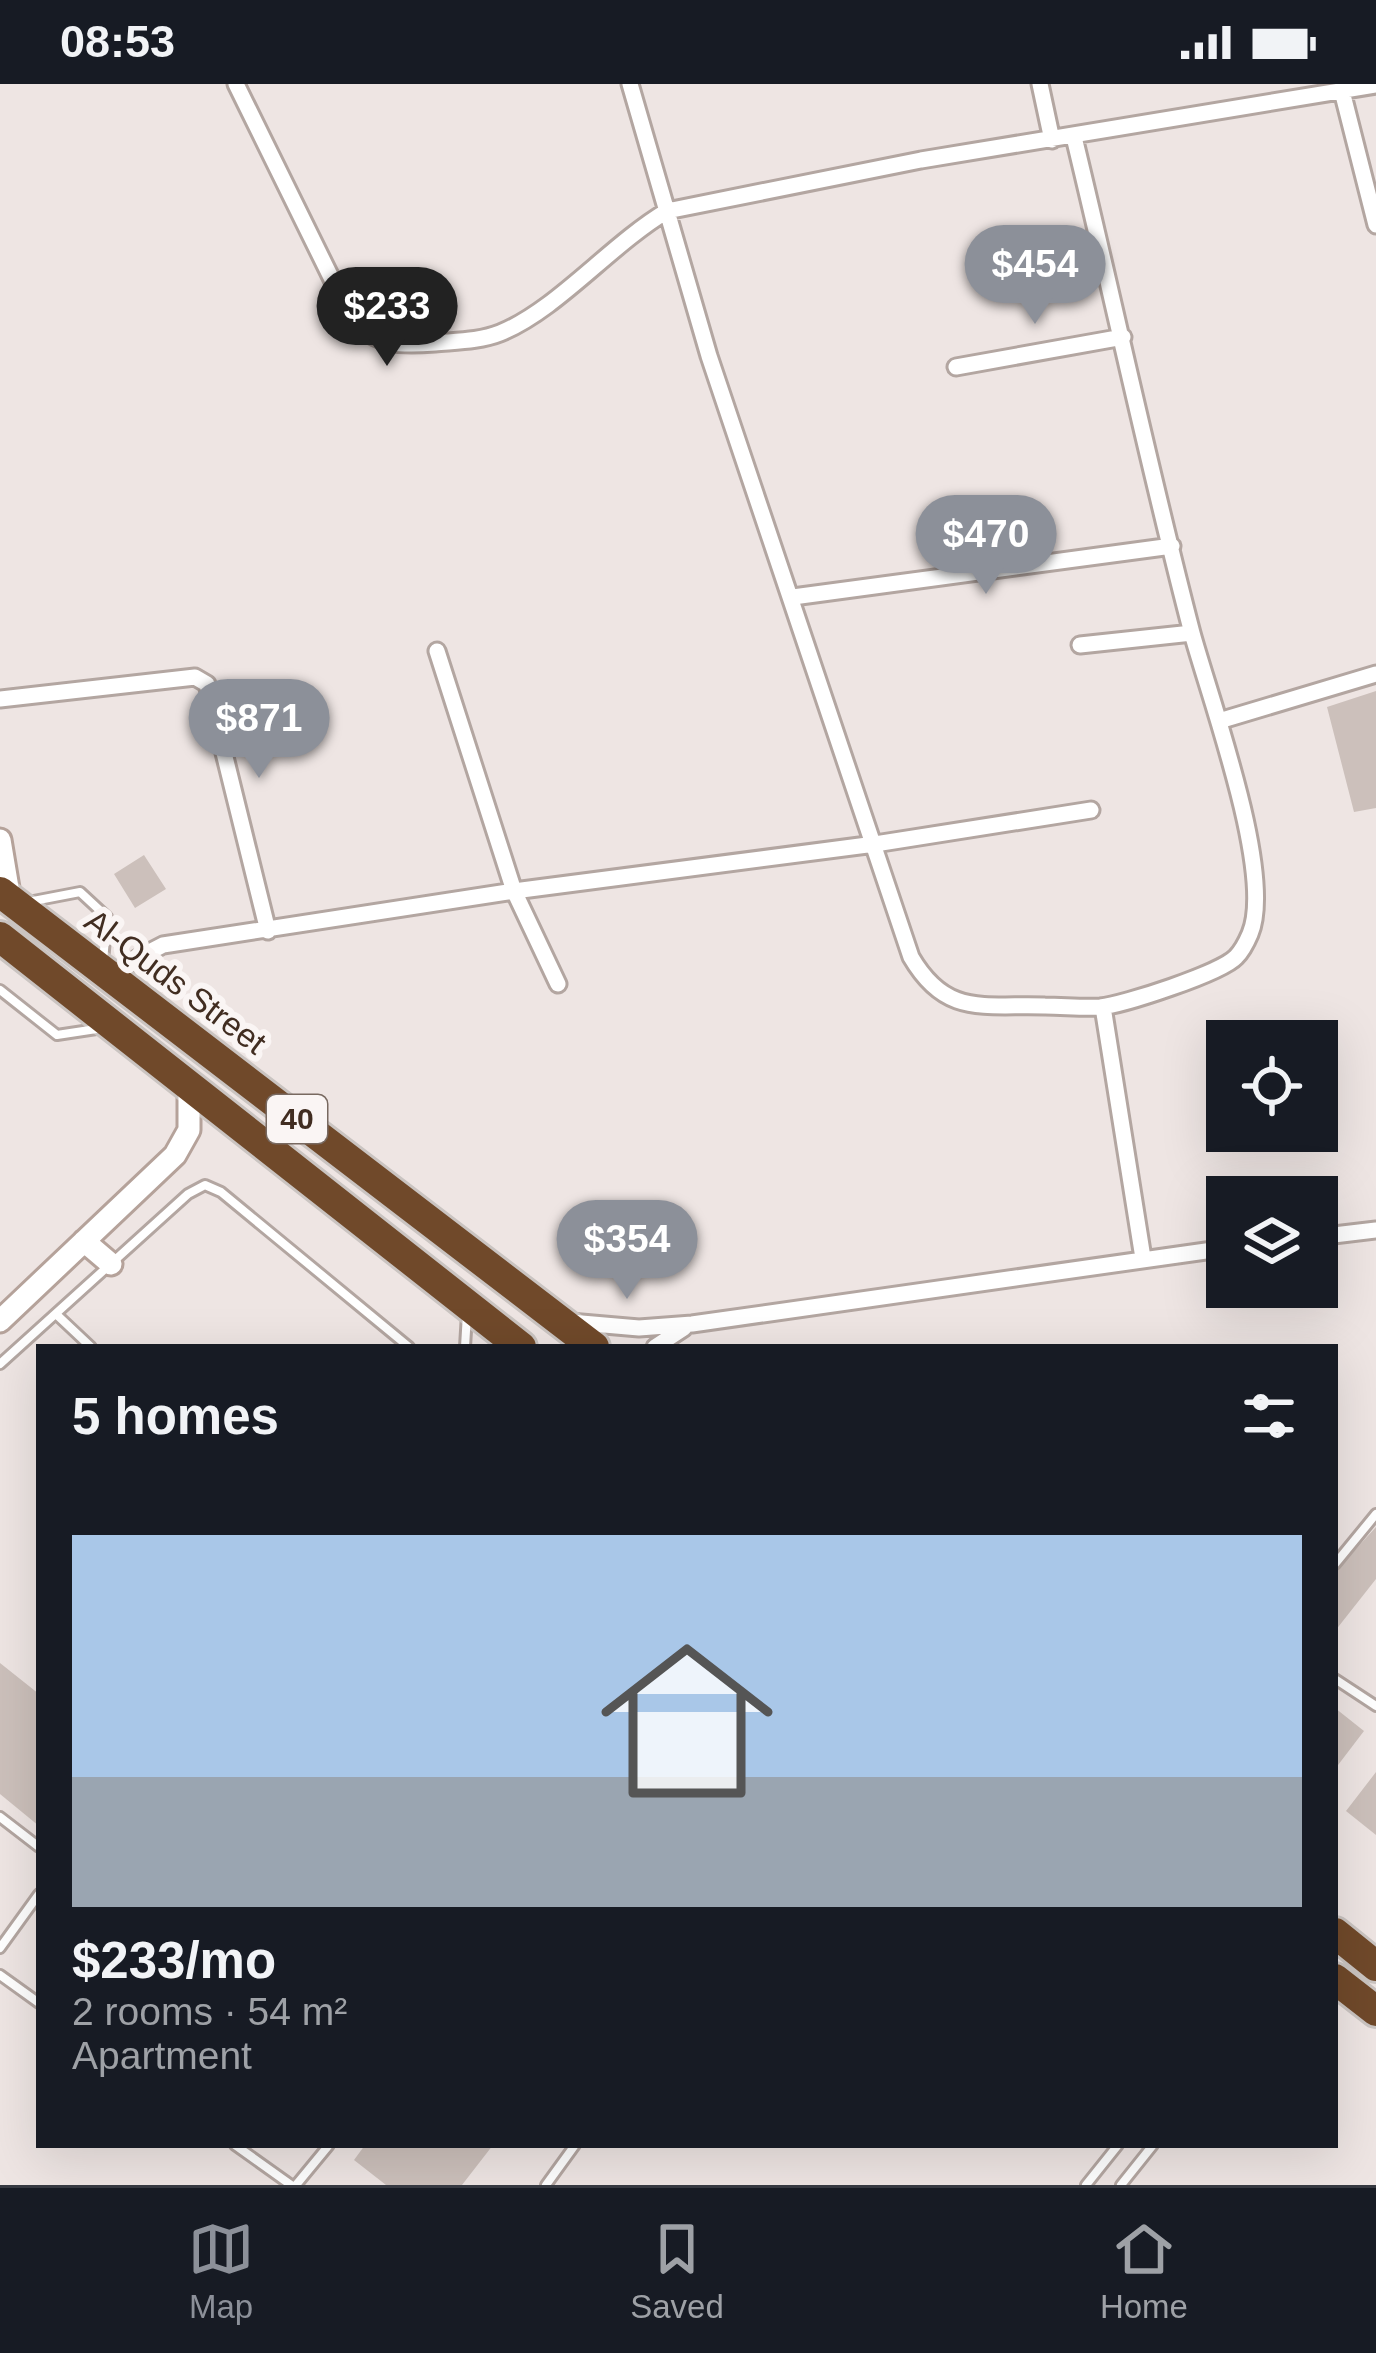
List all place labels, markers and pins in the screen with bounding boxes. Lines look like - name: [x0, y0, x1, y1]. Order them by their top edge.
- pin: $454: [964, 225, 1106, 327]
- pin: $233: [316, 267, 458, 369]
- pin: $470: [915, 495, 1057, 597]
- pin: $871: [188, 679, 330, 781]
- pin: $354: [556, 1200, 698, 1302]

